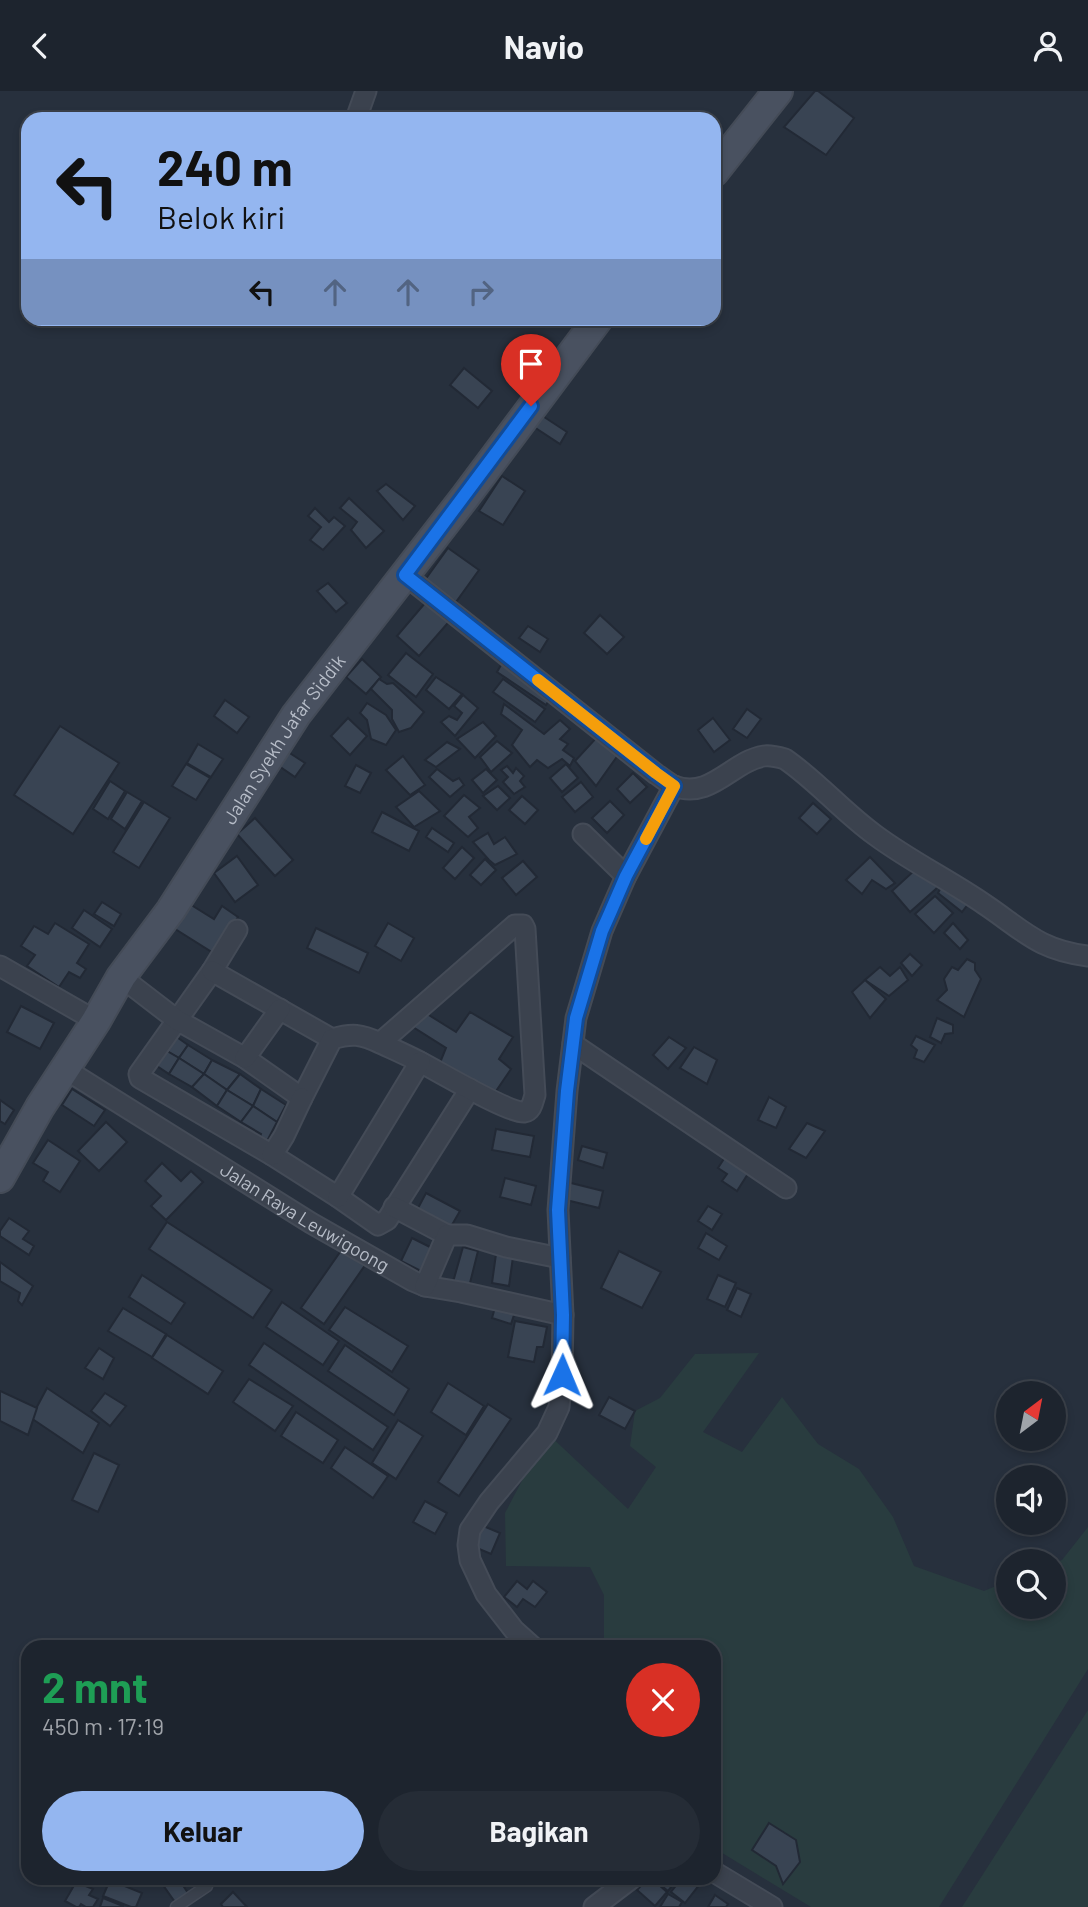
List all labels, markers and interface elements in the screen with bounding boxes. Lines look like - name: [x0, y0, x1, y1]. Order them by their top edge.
- icon: back: [21, 27, 59, 65]
- text: Navio: [504, 27, 584, 65]
- icon: person: [1029, 27, 1067, 65]
- text: 240 m: [157, 137, 293, 196]
- icon: left: [42, 140, 133, 231]
- text: Belok kiri: [157, 197, 285, 235]
- icon: left: [243, 273, 281, 311]
- icon: ahead: [316, 273, 354, 311]
- icon: ahead: [389, 273, 427, 311]
- icon: right: [462, 273, 500, 311]
- pin: [501, 334, 561, 406]
- icon: arrive: [512, 345, 550, 383]
- street label: Jalan Syekh Jafar Siddik: [217, 650, 350, 828]
- street label: Jalan Raya Leuwigoong: [216, 1157, 394, 1276]
- position arrow: [525, 1338, 599, 1412]
- north arrow: [996, 1381, 1066, 1451]
- map controls: [996, 1381, 1066, 1619]
- button: sound: [996, 1465, 1066, 1535]
- button: search: [996, 1549, 1066, 1619]
- text: 2 mnt: [42, 1661, 148, 1711]
- button: close: [626, 1663, 700, 1737]
- text: 450 m · 17:19: [42, 1712, 164, 1740]
- button: Keluar: [42, 1791, 364, 1871]
- button: Bagikan: [378, 1791, 700, 1871]

